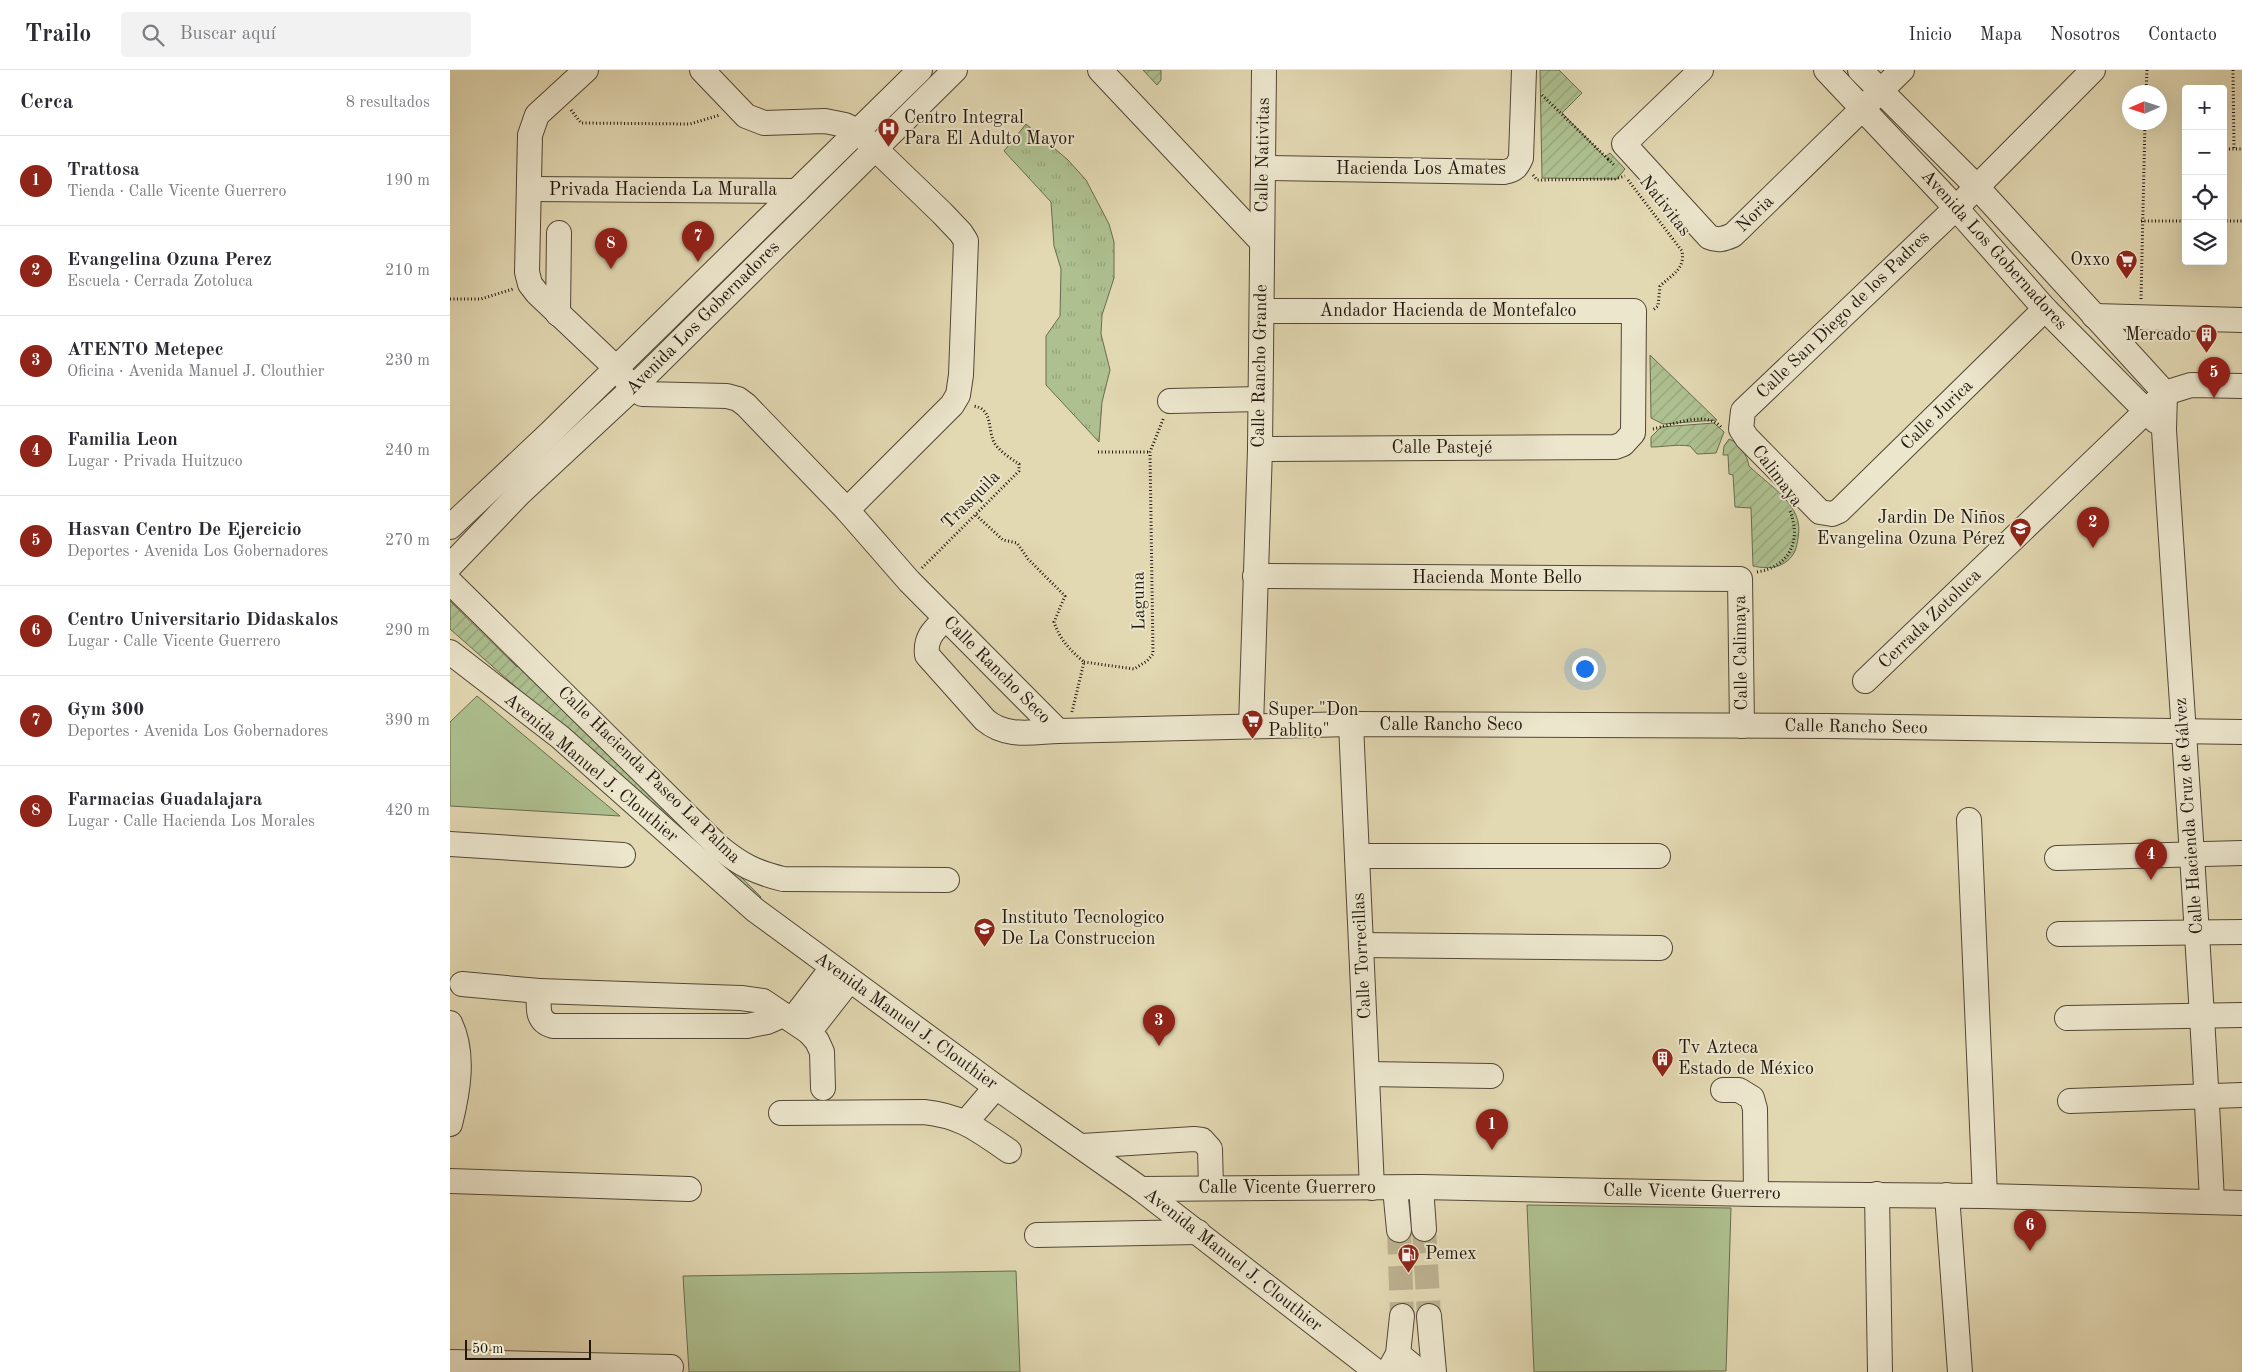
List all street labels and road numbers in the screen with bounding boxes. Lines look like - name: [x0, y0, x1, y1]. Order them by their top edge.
- street label: Calle Nativitas: [1253, 97, 1273, 213]
- street label: Hacienda Los Amates: [1336, 160, 1506, 178]
- street label: Avenida Los Gobernadores: [1918, 167, 2071, 334]
- street label: Nativitas: [1636, 172, 1694, 240]
- street label: Privada Hacienda La Muralla: [549, 181, 777, 199]
- street label: Noria: [1733, 192, 1777, 236]
- street label: Calle San Diego de los Padres: [1753, 228, 1933, 402]
- street label: Avenida Los Gobernadores: [623, 238, 783, 398]
- street label: Calle Rancho Grande: [1250, 284, 1270, 448]
- street label: Andador Hacienda de Montefalco: [1319, 302, 1577, 320]
- street label: Calle Jurica: [1898, 376, 1977, 454]
- street label: Calle Pastejé: [1392, 439, 1492, 457]
- street label: Calimaya: [1748, 442, 1806, 510]
- street label: Trasquila: [938, 467, 1004, 533]
- street label: Cerrada Zotoluca: [1875, 566, 1985, 672]
- street label: Hacienda Monte Bello: [1412, 569, 1582, 587]
- street label: Laguna: [1129, 571, 1149, 631]
- street label: Calle Calimaya: [1731, 595, 1751, 711]
- street label: Calle Rancho Seco: [940, 613, 1054, 727]
- street label: Calle Hacienda Paseo La Palma: [554, 683, 744, 867]
- street label: Avenida Manuel J. Clouthier: [501, 690, 682, 846]
- street label: Calle Hacienda Cruz de Gálvez: [2172, 697, 2206, 935]
- street label: Calle Rancho Seco: [1379, 716, 1523, 734]
- street label: Calle Rancho Seco: [1784, 717, 1928, 737]
- street label: Calle Torrecillas: [1350, 892, 1374, 1020]
- street label: Avenida Manuel J. Clouthier: [811, 949, 1001, 1094]
- street label: Calle Vicente Guerrero: [1198, 1179, 1376, 1197]
- street label: Calle Vicente Guerrero: [1603, 1181, 1781, 1203]
- street label: Avenida Manuel J. Clouthier: [1140, 1185, 1326, 1335]

